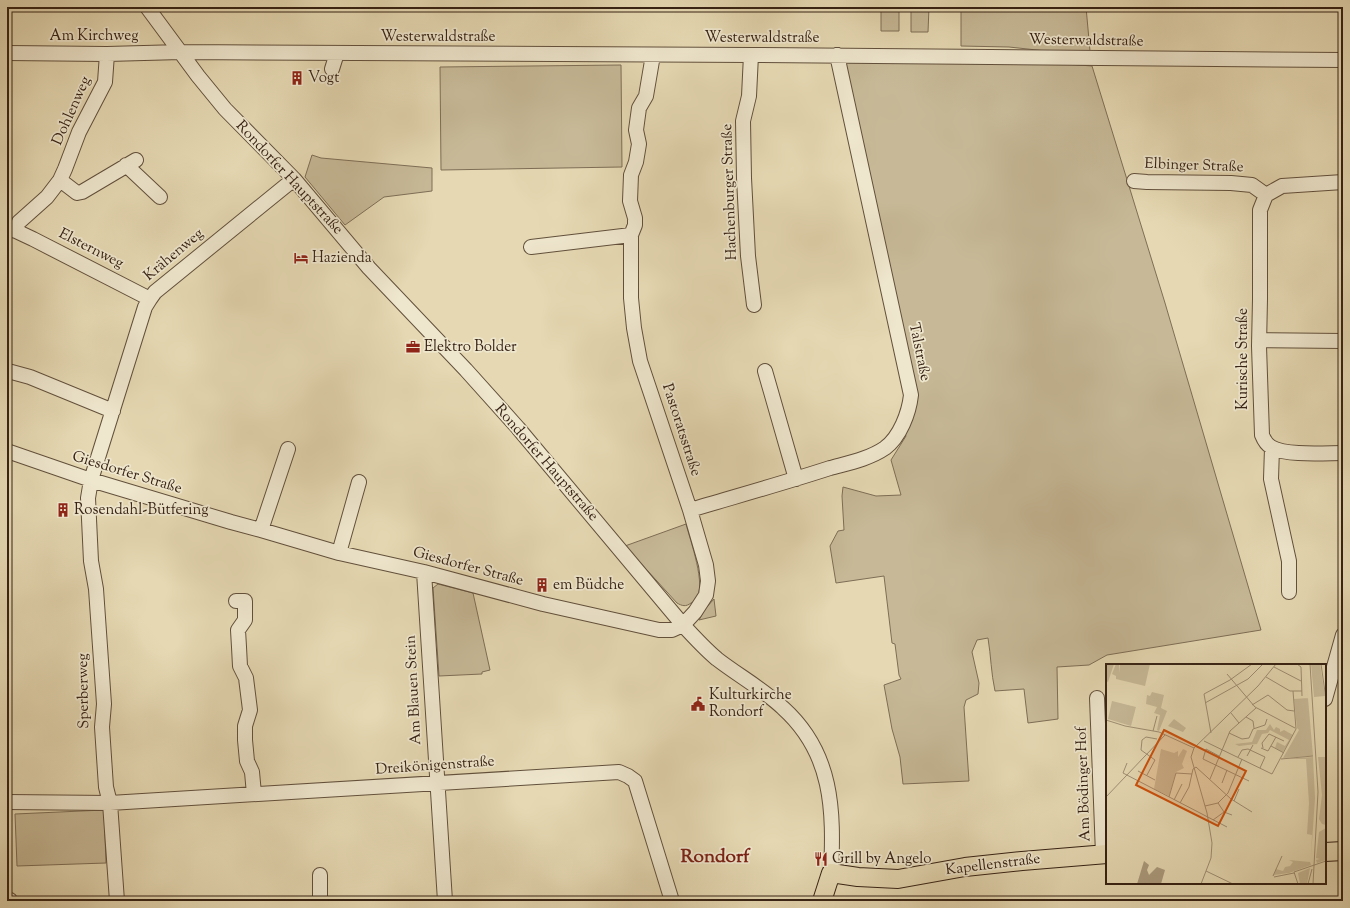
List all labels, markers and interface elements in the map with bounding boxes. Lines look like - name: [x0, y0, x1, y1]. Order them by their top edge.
- street label: Am Kirchweg: [50, 26, 138, 47]
- street label: Westerwaldstraße: [381, 27, 495, 48]
- street label: Westerwaldstraße: [705, 28, 819, 49]
- street label: Westerwaldstraße: [1028, 29, 1144, 53]
- place label: Vogt: [308, 68, 339, 89]
- building icon: Vogt: [289, 70, 305, 86]
- street label: Dohlenweg: [47, 73, 97, 149]
- street label: Rondorfer Hauptstraße: [230, 116, 348, 240]
- street label: Hachenburger Straße: [717, 123, 743, 261]
- street label: Elbinger Straße: [1144, 154, 1244, 178]
- street label: Elsternweg: [55, 224, 127, 274]
- street label: Krähenweg: [140, 224, 208, 286]
- place label: Hazienda: [312, 248, 372, 269]
- hotel icon: Hazienda: [293, 250, 309, 266]
- street label: Kurische Straße: [1233, 308, 1254, 410]
- street label: Talstraße: [903, 321, 935, 383]
- place label: Elektro Bolder: [424, 337, 517, 358]
- office icon: Elektro Bolder: [405, 339, 421, 355]
- street label: Pastoratsstraße: [656, 381, 706, 479]
- street label: Rondorfer Hauptstraße: [489, 400, 603, 526]
- street label: Giesdorfer Straße: [70, 446, 184, 500]
- place label: Rosendahl-Bütfering: [74, 500, 208, 521]
- building icon: Rosendahl-Bütfering: [55, 502, 71, 518]
- street label: Giesdorfer Straße: [410, 542, 526, 592]
- place label: em Büdche: [553, 575, 624, 596]
- building icon: em Büdche: [534, 577, 550, 593]
- street label: Am Blauen Stein: [401, 634, 427, 745]
- street label: Sperberweg: [73, 653, 95, 729]
- inset map: [1106, 664, 1326, 884]
- place label: Kulturkirche Rondorf: [709, 685, 792, 723]
- public building icon: Kulturkirche Rondorf: [690, 696, 706, 712]
- street label: Am Bödinger Hof: [1071, 725, 1097, 842]
- street label: Dreikönigenstraße: [375, 751, 495, 781]
- district label: Rondorf: [680, 844, 751, 871]
- place label: Grill by Angelo: [832, 849, 931, 870]
- street label: Kapellenstraße: [944, 849, 1042, 881]
- restaurant icon: Grill by Angelo: [813, 851, 829, 867]

